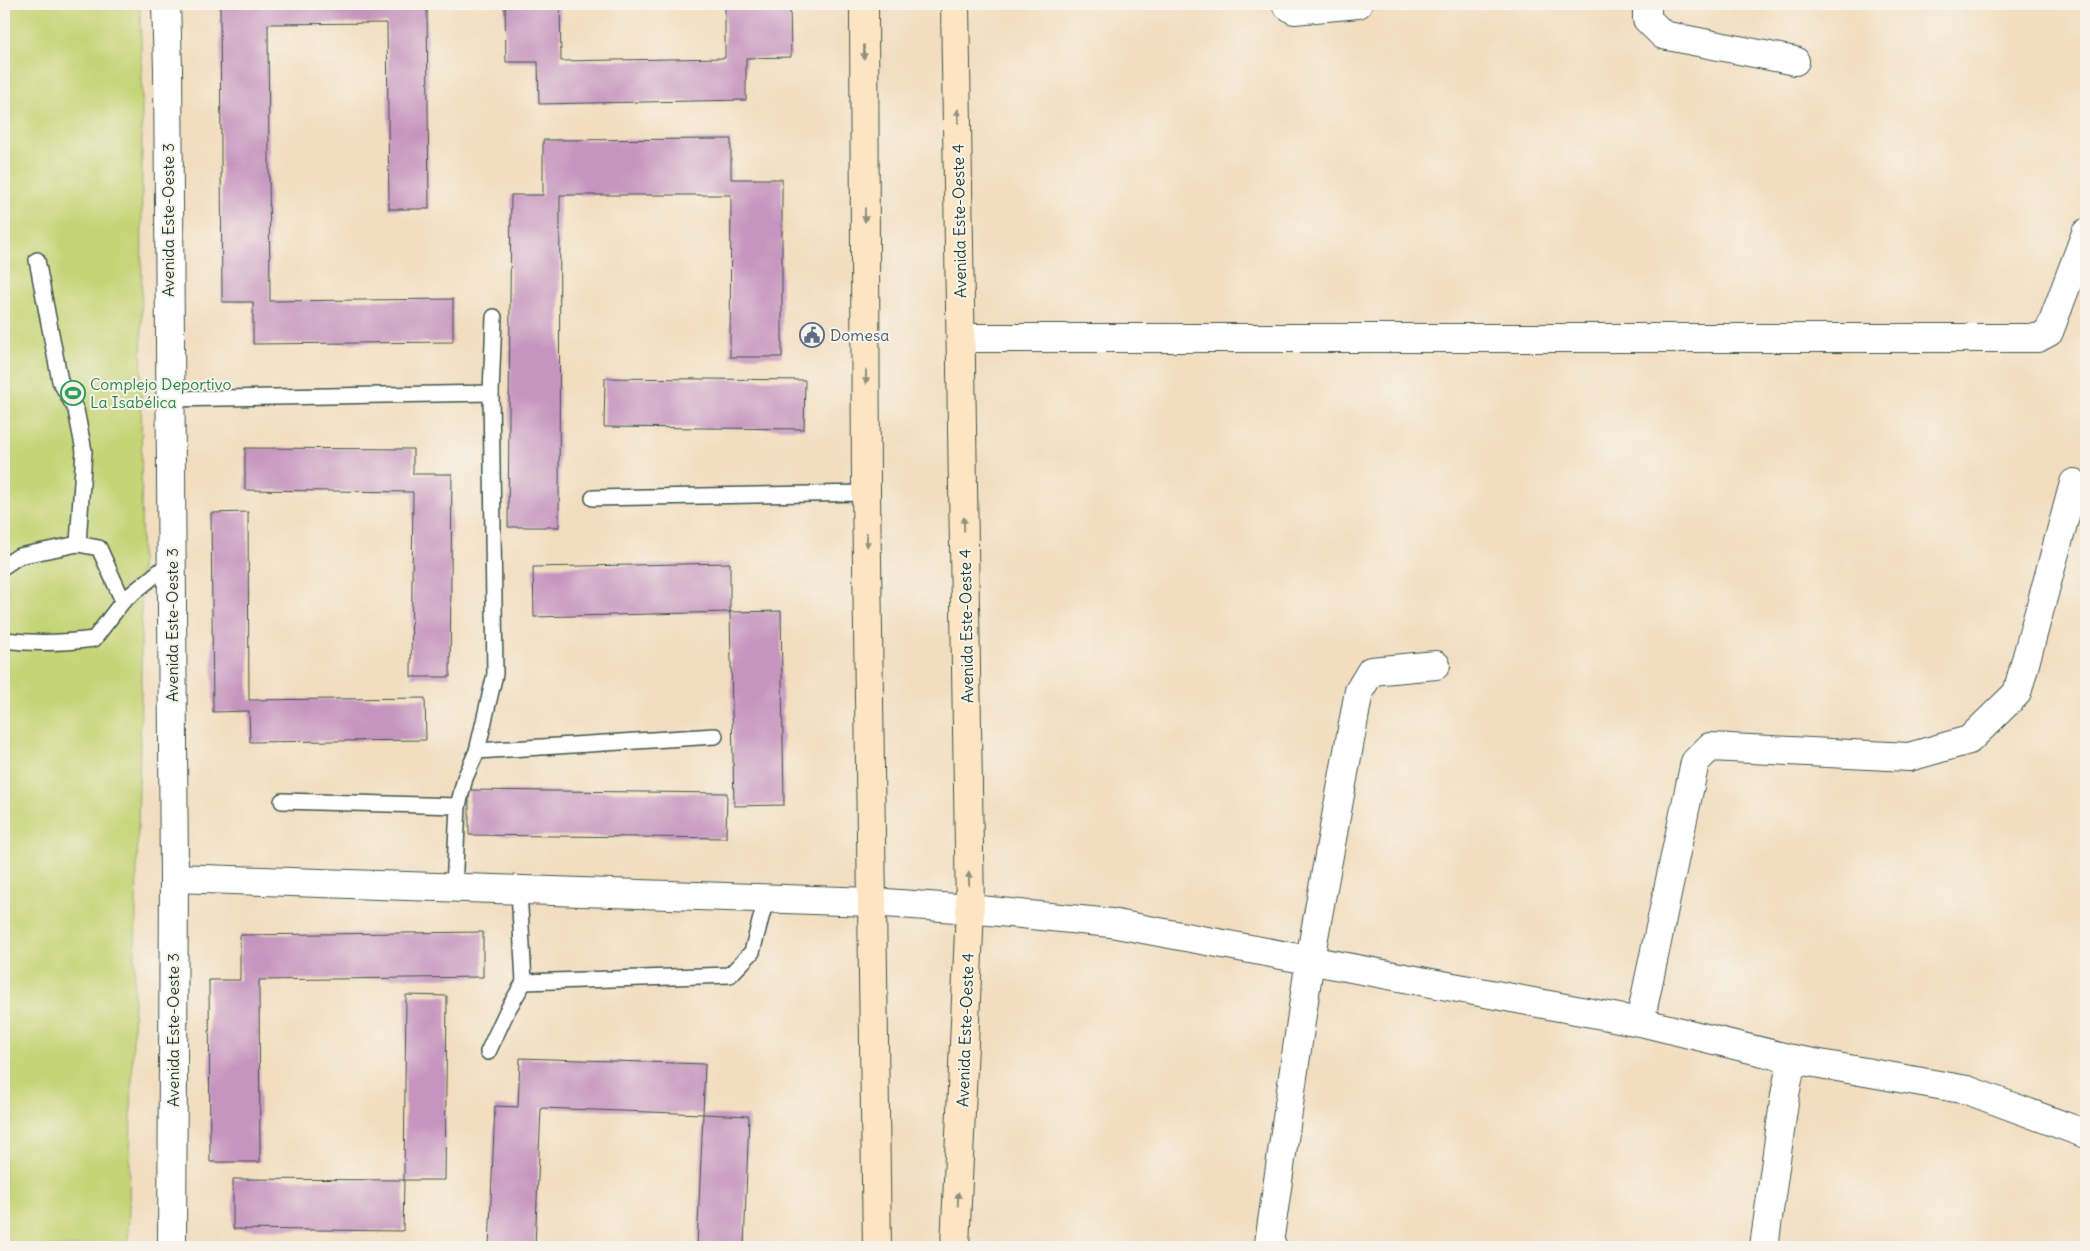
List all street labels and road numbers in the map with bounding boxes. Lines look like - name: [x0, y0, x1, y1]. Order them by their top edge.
- street label: Avenida Este-Oeste 3: [158, 143, 178, 297]
- street label: Avenida Este-Oeste 4: [948, 144, 970, 298]
- street label: Avenida Este-Oeste 3: [162, 548, 182, 702]
- street label: Avenida Este-Oeste 4: [955, 549, 977, 703]
- street label: Avenida Este-Oeste 3: [163, 953, 183, 1107]
- street label: Avenida Este-Oeste 4: [952, 953, 978, 1107]

